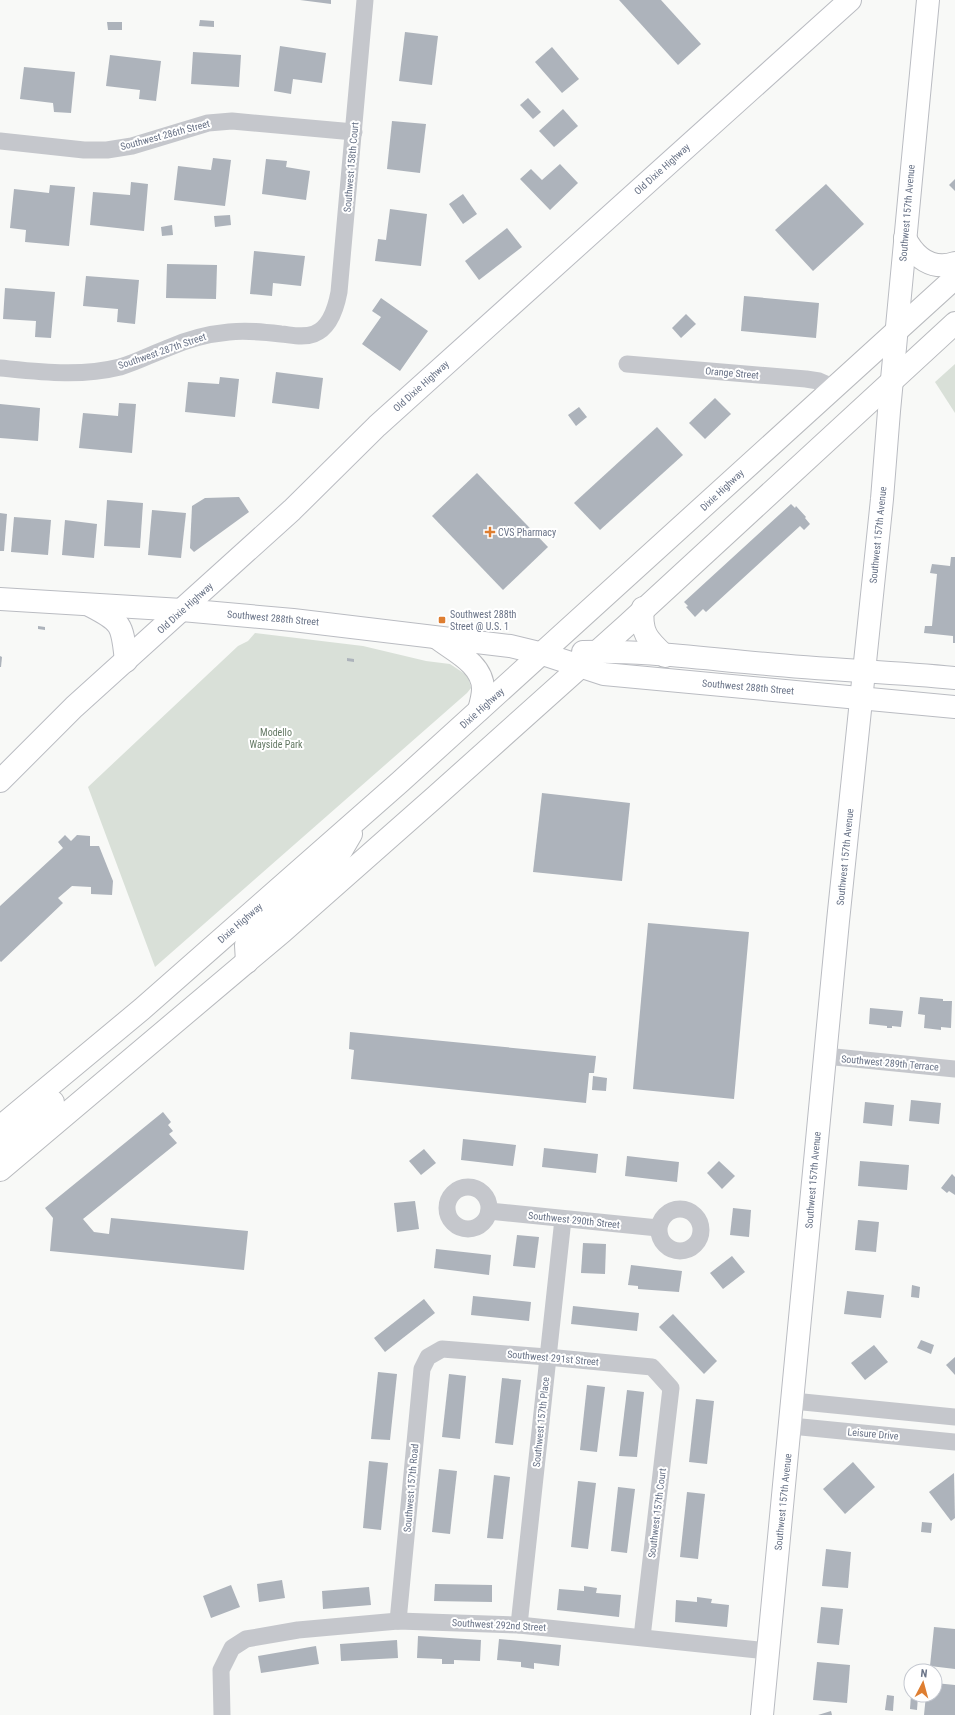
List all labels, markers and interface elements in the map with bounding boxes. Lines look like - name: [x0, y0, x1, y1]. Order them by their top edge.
- street label: Southwest 286th Street: [119, 118, 211, 152]
- street label: Southwest 158th Court: [342, 121, 360, 213]
- street label: Old Dixie Highway: [632, 141, 692, 197]
- street label: Southwest 157th Avenue: [897, 164, 917, 262]
- street label: Southwest 287th Street: [117, 331, 207, 371]
- street label: Old Dixie Highway: [391, 358, 451, 414]
- street label: Orange Street: [705, 365, 759, 381]
- street label: Dixie Highway: [698, 467, 746, 513]
- street label: Southwest 157th Avenue: [867, 486, 889, 584]
- marker: CVS Pharmacy: [485, 527, 495, 537]
- place label: CVS Pharmacy: [498, 527, 556, 538]
- street label: Old Dixie Highway: [155, 580, 215, 636]
- street label: Southwest 288th Street: [227, 609, 319, 627]
- place label: Southwest 288th Street @ U.S. 1: [450, 609, 517, 632]
- marker: Southwest 288th Street @ U.S. 1: [437, 615, 447, 625]
- street label: Southwest 288th Street: [702, 678, 794, 696]
- street label: Dixie Highway: [458, 685, 506, 731]
- park label: Modello Wayside Park: [250, 727, 303, 750]
- street label: Southwest 157th Avenue: [834, 808, 856, 906]
- street label: Dixie Highway: [216, 901, 264, 945]
- street label: Southwest 289th Terrace: [841, 1053, 940, 1073]
- street label: Southwest 157th Avenue: [803, 1131, 823, 1229]
- street label: Southwest 290th Street: [528, 1210, 620, 1230]
- street label: Southwest 291st Street: [507, 1349, 599, 1367]
- street label: Southwest 157th Place: [531, 1376, 551, 1468]
- street label: Leisure Drive: [847, 1426, 899, 1442]
- street label: Southwest 157th Road: [402, 1443, 420, 1533]
- street label: Southwest 157th Avenue: [772, 1453, 794, 1551]
- street label: Southwest 157th Court: [646, 1467, 668, 1559]
- street label: Southwest 292nd Street: [452, 1617, 546, 1633]
- north arrow: [903, 1663, 943, 1703]
- text: N: [920, 1667, 928, 1680]

